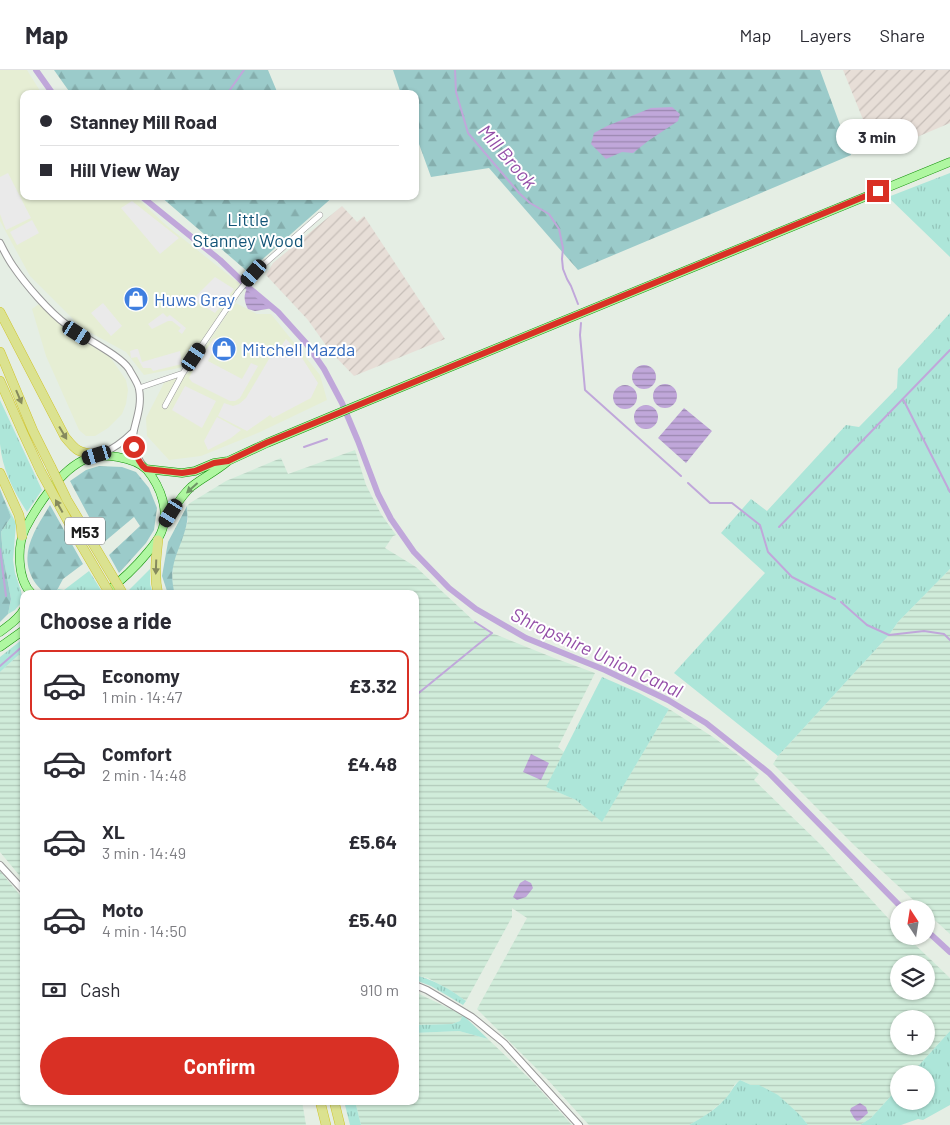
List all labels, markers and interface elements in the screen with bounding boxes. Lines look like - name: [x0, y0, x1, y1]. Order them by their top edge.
- text: Map: [25, 20, 68, 49]
- text: Map: [739, 24, 771, 46]
- text: Layers: [799, 24, 852, 46]
- text: Share: [880, 24, 925, 46]
- text: Stanney Mill Road: [70, 110, 217, 133]
- callout: 3 min: [837, 118, 919, 154]
- water label: Mill Brook: [474, 119, 543, 193]
- text: 3 min: [858, 127, 896, 146]
- text: Hill View Way: [70, 158, 180, 181]
- route end: [867, 180, 889, 202]
- park label: Little Stanney Wood: [192, 208, 304, 251]
- car: [238, 257, 269, 289]
- shop icon: Huws Gray: [123, 286, 149, 312]
- place label: Huws Gray: [154, 288, 235, 310]
- car: [60, 319, 93, 347]
- shop icon: Mitchell Mazda: [211, 336, 237, 362]
- place label: Mitchell Mazda: [242, 338, 355, 360]
- car: [179, 340, 208, 374]
- one-way arrow: [15, 390, 23, 404]
- one-way arrow: [59, 427, 68, 440]
- route start: [123, 436, 145, 458]
- car: [80, 443, 113, 467]
- one-way arrow: [185, 482, 198, 493]
- car: [156, 496, 185, 530]
- one-way arrow: [55, 499, 64, 513]
- road number: M53: [65, 518, 105, 544]
- one-way arrow: [152, 559, 160, 575]
- water label: Shropshire Union Canal: [508, 602, 687, 702]
- text: Choose a ride: [40, 607, 172, 633]
- icon: car: [42, 663, 87, 708]
- text: Economy: [102, 664, 180, 687]
- text: £3.32: [349, 674, 397, 697]
- text: 1 min · 14:47: [102, 687, 182, 706]
- icon: car: [42, 741, 87, 786]
- text: Comfort: [102, 742, 172, 765]
- text: £4.48: [347, 752, 397, 775]
- text: 2 min · 14:48: [102, 765, 186, 784]
- icon: car: [42, 819, 87, 864]
- text: XL: [102, 820, 125, 843]
- text: £5.64: [348, 830, 397, 853]
- text: 3 min · 14:49: [102, 843, 186, 862]
- icon: car: [42, 897, 87, 942]
- text: Moto: [102, 898, 144, 921]
- north arrow: [890, 900, 935, 945]
- map controls: [890, 900, 935, 1110]
- text: £5.40: [348, 908, 397, 931]
- text: 4 min · 14:50: [102, 921, 187, 940]
- button: layers: [890, 955, 935, 1000]
- icon: cash: [40, 976, 68, 1004]
- text: Cash: [80, 978, 121, 1001]
- text: 910 m: [360, 980, 399, 999]
- button: +: [890, 1010, 935, 1055]
- button: Confirm: [40, 1037, 399, 1095]
- button: −: [890, 1065, 935, 1110]

